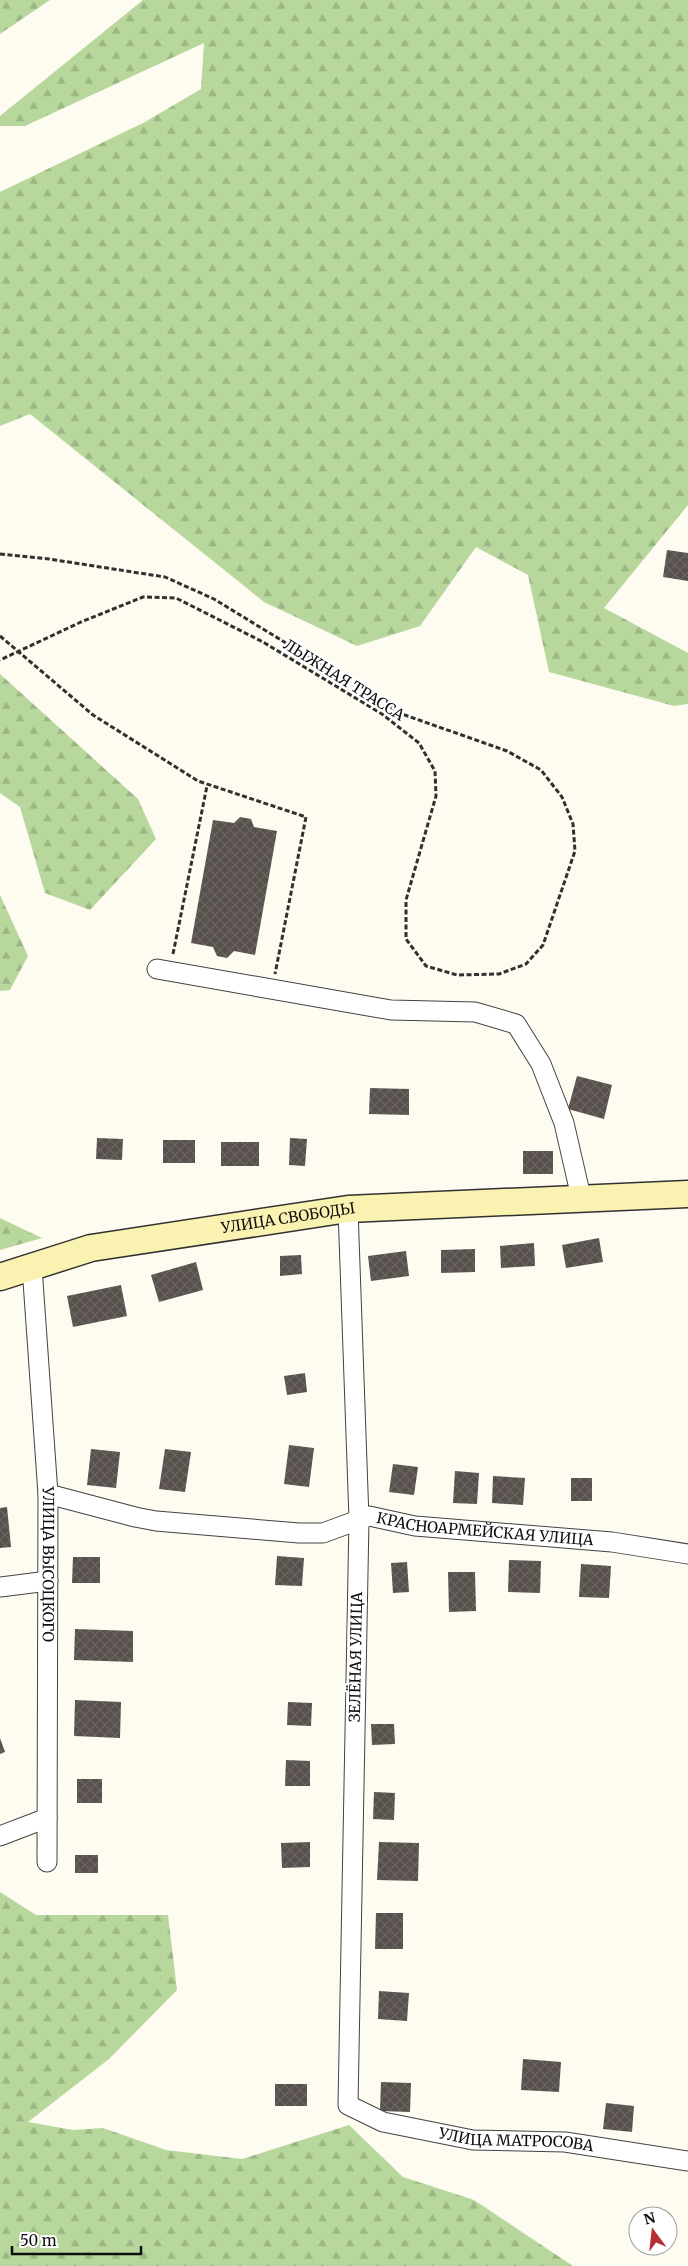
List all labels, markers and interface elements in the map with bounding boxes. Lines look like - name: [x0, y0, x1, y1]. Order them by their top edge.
- street label: ЛЫЖНАЯ ТРАССА: [280, 635, 409, 725]
- street label: УЛИЦА СВОБОДЫ: [219, 1198, 356, 1237]
- street label: УЛИЦА ВЫСОЦКОГО: [38, 1485, 58, 1642]
- street label: КРАСНОАРМЕЙСКАЯ УЛИЦА: [375, 1508, 595, 1550]
- street label: ЗЕЛЁНАЯ УЛИЦА: [345, 1591, 366, 1722]
- street label: УЛИЦА МАТРОСОВА: [436, 2123, 595, 2155]
- north arrow: [628, 2206, 678, 2256]
- text: N: [642, 2208, 657, 2229]
- scale bar: [12, 2224, 141, 2256]
- text: 50 m: [20, 2231, 57, 2250]

